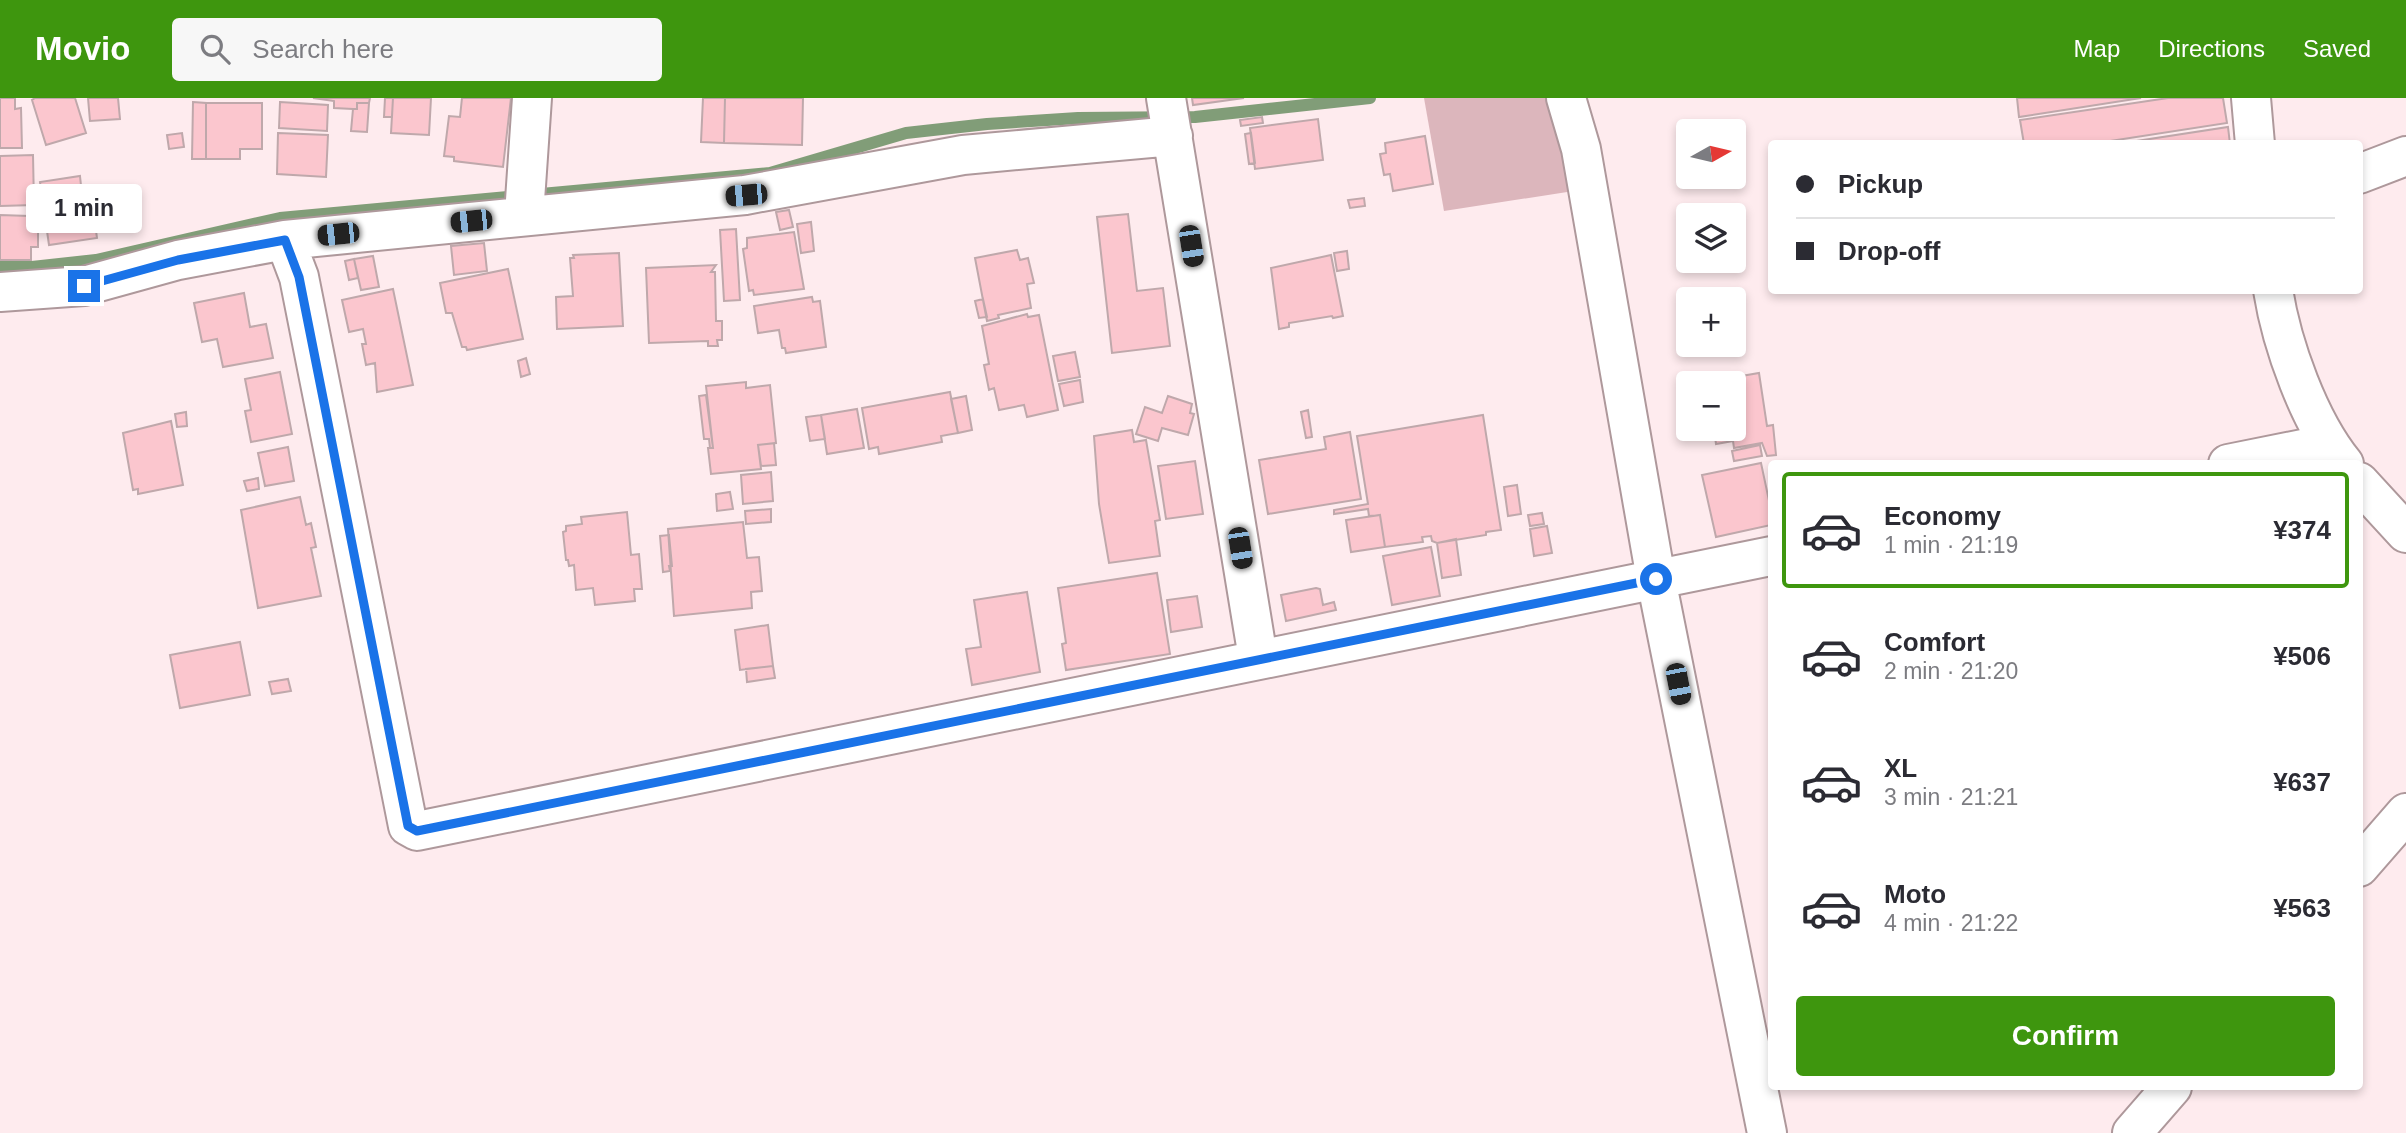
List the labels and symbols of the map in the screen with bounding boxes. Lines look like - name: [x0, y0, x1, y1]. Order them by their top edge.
- north arrow: [1676, 119, 1746, 189]
- car: [725, 183, 768, 207]
- callout: 1 min: [26, 184, 142, 234]
- car: [450, 208, 493, 234]
- car: [317, 221, 360, 247]
- car: [1178, 224, 1205, 268]
- route end: [68, 270, 100, 302]
- car: [1227, 526, 1254, 570]
- route start: [1640, 563, 1672, 595]
- car: [1664, 661, 1693, 707]

